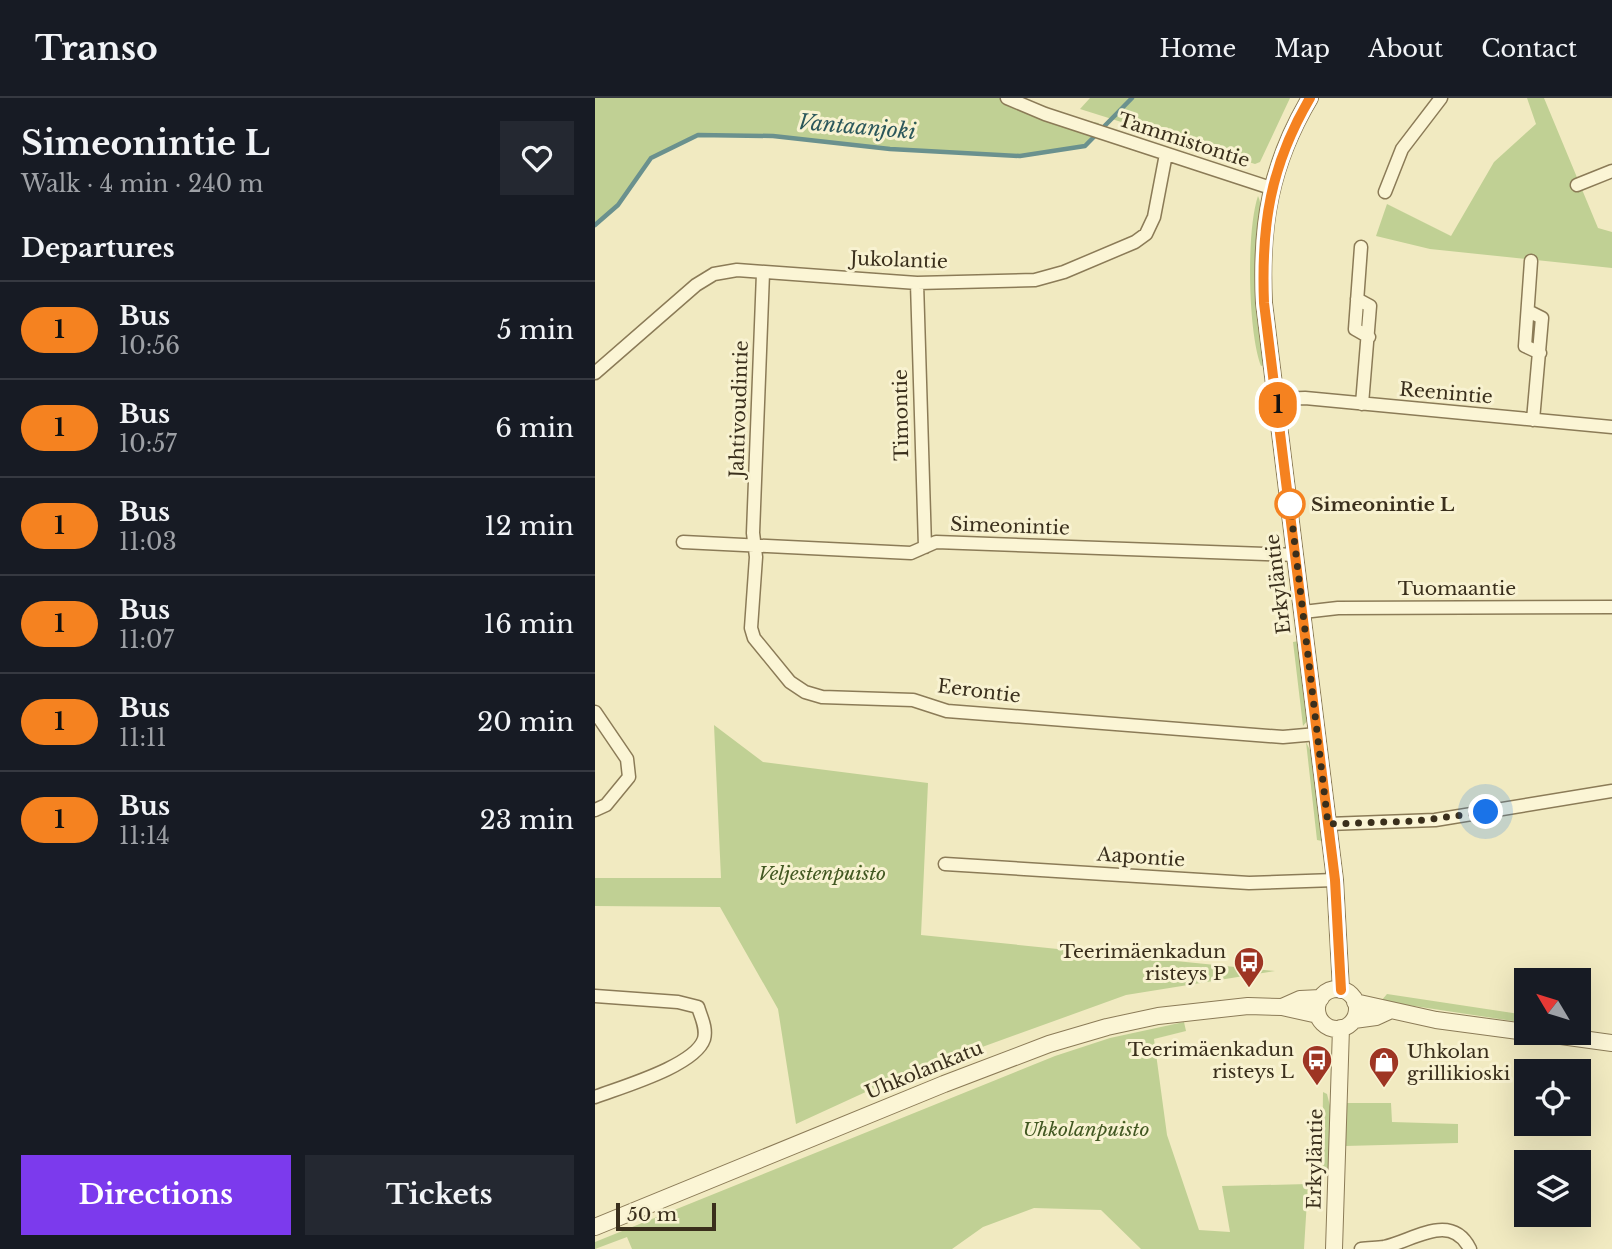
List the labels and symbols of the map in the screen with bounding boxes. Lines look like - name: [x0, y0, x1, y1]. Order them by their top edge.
- street label: Tammistontie: [1115, 108, 1253, 172]
- water label: Vantaanjoki: [797, 109, 918, 145]
- street label: Jukolantie: [847, 247, 948, 273]
- street label: Jahtivoudintie: [725, 340, 753, 481]
- street label: Timontie: [889, 369, 913, 461]
- street label: Reenintie: [1398, 377, 1494, 409]
- line badge: 1: [1255, 382, 1301, 428]
- marker: Simeonintie L: [1275, 489, 1305, 519]
- place label: Simeonintie L: [1311, 493, 1455, 516]
- street label: Simeonintie: [950, 512, 1070, 540]
- street label: Erkyläntie: [1260, 533, 1296, 635]
- street label: Tuomaantie: [1398, 577, 1516, 600]
- street label: Eerontie: [936, 674, 1022, 708]
- your location: [1468, 794, 1503, 829]
- street label: Aapontie: [1095, 842, 1186, 872]
- park label: Veljestenpuisto: [758, 862, 886, 885]
- place label: Teerimäenkadun risteys P: [1060, 940, 1226, 985]
- bus stop icon: Teerimäenkadun risteys P: [1232, 945, 1266, 989]
- north arrow: [1514, 968, 1591, 1045]
- street label: Uhkolankatu: [862, 1036, 986, 1104]
- place label: Teerimäenkadun risteys L: [1128, 1038, 1294, 1083]
- place label: Uhkolan grillikioski: [1407, 1040, 1511, 1085]
- bus stop icon: Teerimäenkadun risteys L: [1300, 1043, 1334, 1087]
- shop icon: Uhkolan grillikioski: [1367, 1045, 1401, 1089]
- street label: Erkyläntie: [1303, 1108, 1327, 1210]
- park label: Uhkolanpuisto: [1023, 1118, 1149, 1141]
- scale bar: [616, 1200, 716, 1232]

